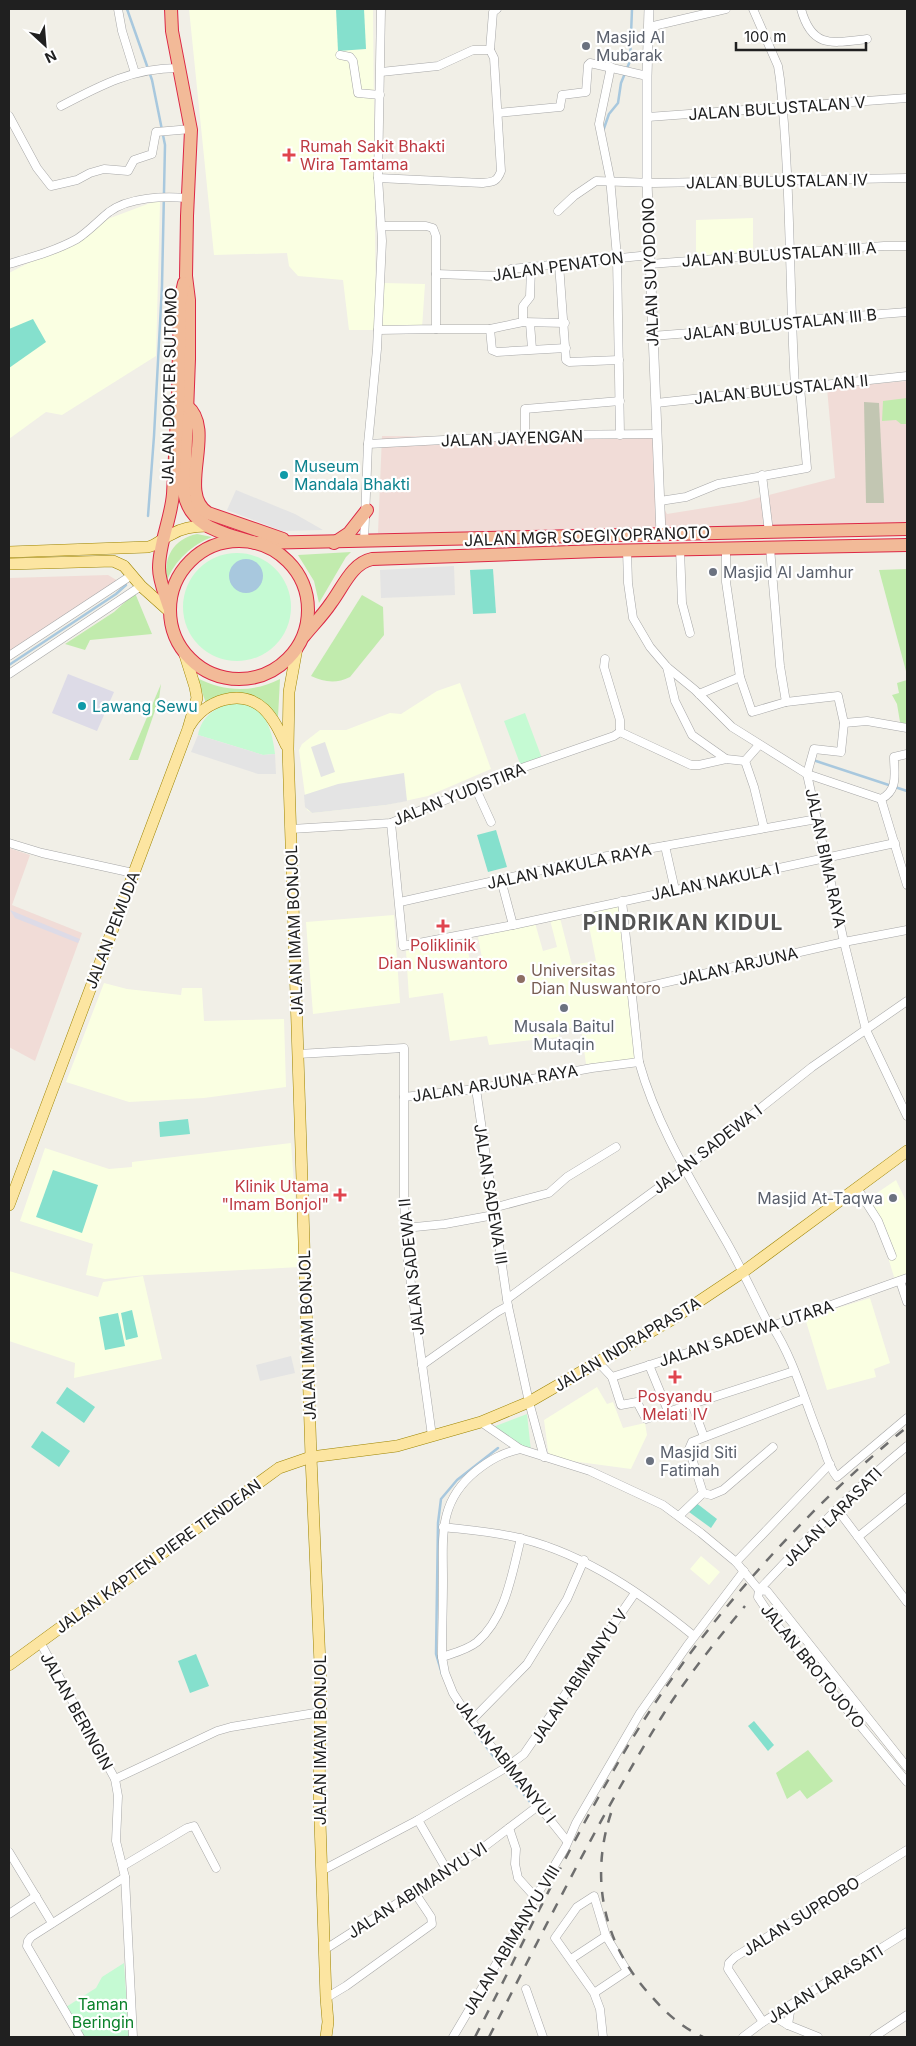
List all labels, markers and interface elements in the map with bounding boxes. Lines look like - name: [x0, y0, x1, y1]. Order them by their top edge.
- north arrow: [20, 20, 70, 70]
- scale bar: [736, 20, 866, 52]
- place label: Masjid Al Mubarak: [596, 27, 665, 65]
- text: 100 m: [744, 27, 786, 46]
- marker: Masjid Al Mubarak: [580, 40, 592, 52]
- text: N: [42, 47, 59, 67]
- street label: JALAN BULUSTALAN V: [688, 92, 866, 124]
- place label: Rumah Sakit Bhakti Wira Tamtama: [300, 136, 445, 174]
- marker: Rumah Sakit Bhakti Wira Tamtama: [282, 148, 296, 162]
- street label: JALAN BULUSTALAN IV: [686, 169, 868, 193]
- street label: JALAN SUYODONO: [637, 197, 663, 347]
- street label: JALAN BULUSTALAN III A: [681, 237, 877, 271]
- street label: JALAN PENATON: [491, 247, 625, 285]
- street label: JALAN DOKTER SUTOMO: [157, 287, 181, 485]
- street label: JALAN BULUSTALAN III B: [682, 304, 878, 344]
- street label: JALAN BULUSTALAN II: [693, 370, 869, 408]
- street label: JALAN JAYENGAN: [440, 426, 584, 450]
- place label: Museum Mandala Bhakti: [294, 456, 410, 494]
- marker: Museum Mandala Bhakti: [278, 469, 290, 481]
- street label: JALAN MGR SOEGIYOPRANOTO: [464, 522, 710, 550]
- place label: Masjid Al Jamhur: [723, 562, 853, 582]
- marker: Masjid Al Jamhur: [707, 566, 719, 578]
- place label: Lawang Sewu: [92, 696, 198, 716]
- marker: Lawang Sewu: [76, 700, 88, 712]
- street label: JALAN YUDISTIRA: [390, 758, 528, 830]
- street label: JALAN BIMA RAYA: [801, 786, 851, 930]
- street label: JALAN NAKULA RAYA: [485, 839, 653, 893]
- street label: JALAN IMAM BONJOL: [281, 844, 307, 1016]
- street label: JALAN NAKULA I: [649, 858, 781, 904]
- street label: JALAN PEMUDA: [80, 868, 144, 992]
- district label: PINDRIKAN KIDUL: [583, 910, 783, 935]
- marker: Poliklinik Dian Nuswantoro: [436, 919, 450, 933]
- place label: Poliklinik Dian Nuswantoro: [378, 935, 508, 973]
- street label: JALAN ARJUNA: [676, 943, 800, 989]
- place label: Universitas Dian Nuswantoro: [531, 960, 661, 998]
- marker: Universitas Dian Nuswantoro: [515, 973, 527, 985]
- marker: Musala Baitul Mutaqin: [558, 1002, 570, 1014]
- place label: Musala Baitul Mutaqin: [514, 1016, 614, 1054]
- street label: JALAN ARJUNA RAYA: [411, 1060, 579, 1106]
- street label: JALAN SADEWA I: [648, 1100, 766, 1198]
- street label: JALAN SADEWA III: [470, 1122, 512, 1266]
- place label: Klinik Utama "Imam Bonjol": [221, 1176, 329, 1214]
- marker: Klinik Utama "Imam Bonjol": [333, 1188, 347, 1202]
- place label: Masjid At-Taqwa: [757, 1188, 883, 1208]
- marker: Masjid At-Taqwa: [887, 1192, 899, 1204]
- street label: JALAN SADEWA II: [394, 1197, 428, 1337]
- street label: JALAN IMAM BONJOL: [294, 1249, 320, 1421]
- street label: JALAN INDRAPRASTA: [550, 1292, 704, 1396]
- street label: JALAN SADEWA UTARA: [656, 1295, 836, 1371]
- marker: Posyandu Melati IV: [668, 1370, 682, 1384]
- place label: Posyandu Melati IV: [638, 1386, 712, 1424]
- place label: Masjid Siti Fatimah: [660, 1442, 737, 1480]
- marker: Masjid Siti Fatimah: [644, 1455, 656, 1467]
- street label: JALAN LARASATI: [778, 1463, 886, 1571]
- street label: JALAN KAPTEN PIERE TENDEAN: [51, 1474, 265, 1638]
- street label: JALAN BROTOJOYO: [757, 1600, 869, 1732]
- street label: JALAN ABIMANYU V: [526, 1605, 632, 1747]
- street label: JALAN BERINGIN: [36, 1649, 118, 1773]
- street label: JALAN IMAM BONJOL: [310, 1655, 330, 1825]
- street label: JALAN ABIMANYU I: [452, 1695, 560, 1827]
- street label: JALAN ABIMANYU VI: [343, 1837, 491, 1943]
- street label: JALAN ABIMANYU VIII: [458, 1862, 564, 2018]
- street label: JALAN SUPROBO: [739, 1872, 863, 1960]
- street label: JALAN LARASATI: [764, 1940, 886, 2028]
- park label: Taman Beringin: [72, 1994, 134, 2032]

